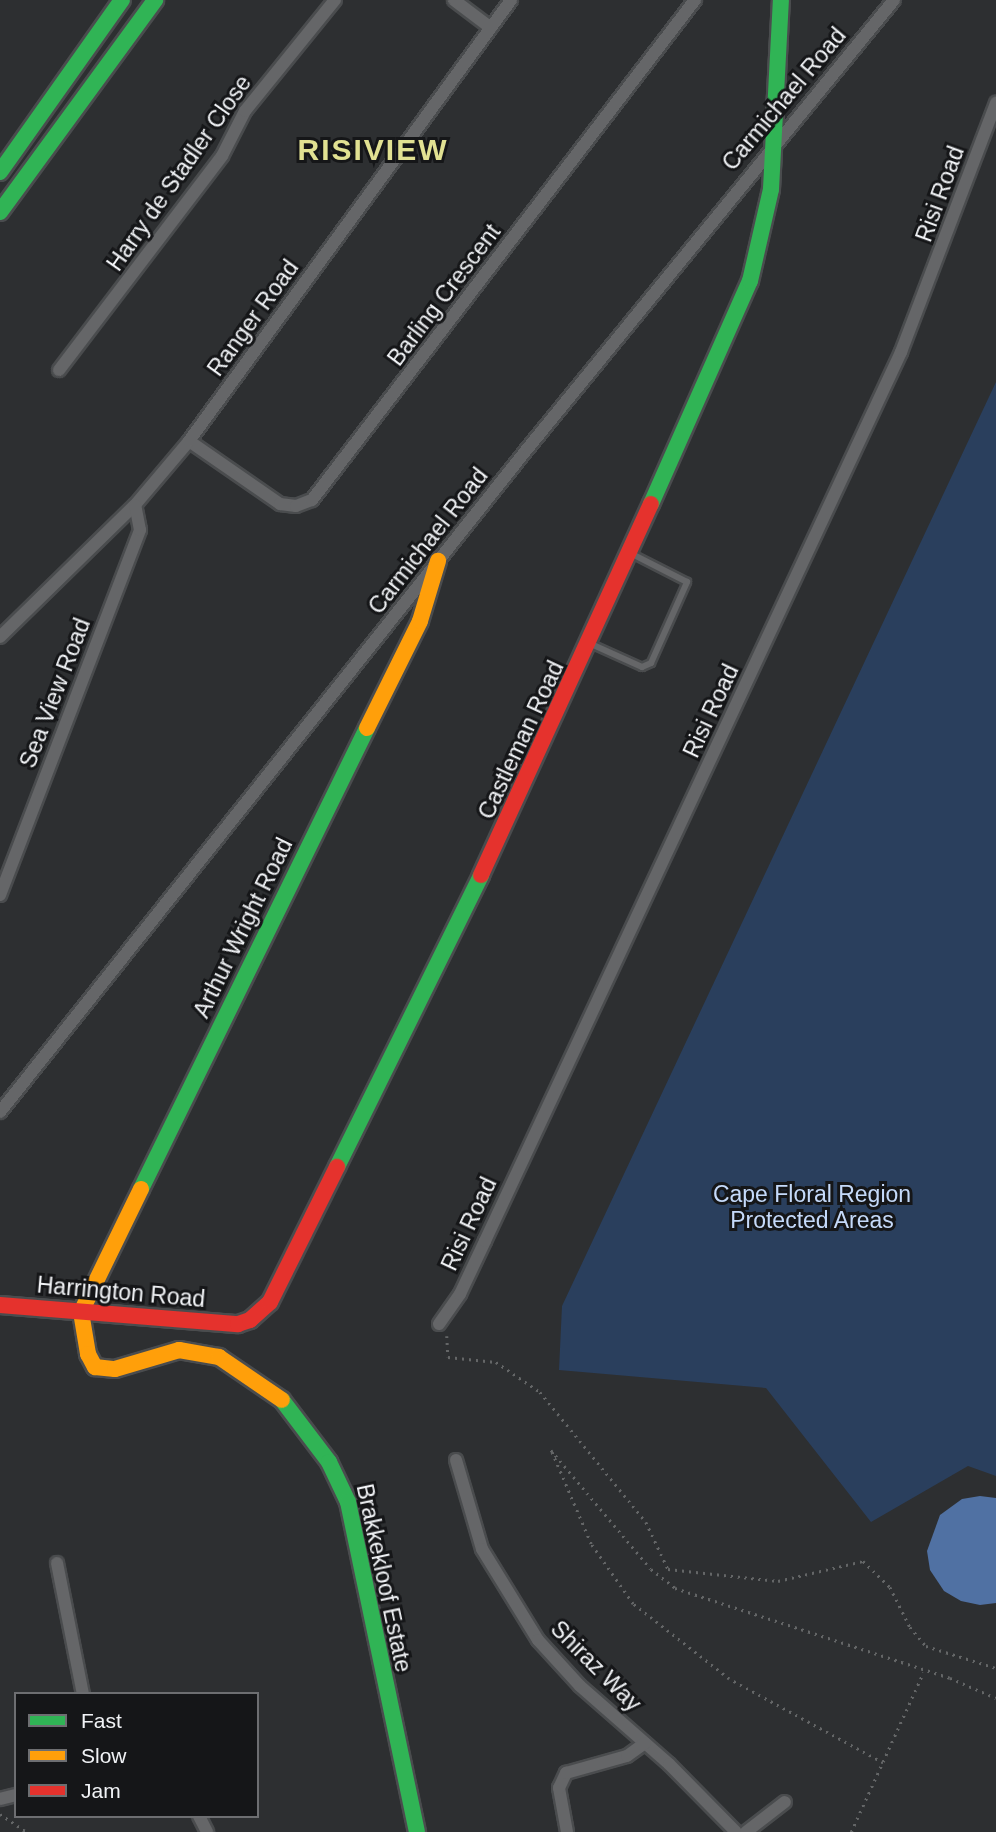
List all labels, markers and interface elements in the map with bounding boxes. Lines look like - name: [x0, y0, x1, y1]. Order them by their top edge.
- street label: Carmichael Road: [716, 22, 852, 176]
- street label: Harry de Stadler Close: [101, 70, 257, 276]
- district label: RISIVIEW: [298, 132, 448, 168]
- street label: Risi Road: [910, 142, 970, 246]
- street label: Barling Crescent: [382, 219, 506, 371]
- street label: Ranger Road: [202, 255, 304, 381]
- street label: Carmichael Road: [362, 462, 494, 620]
- street label: Sea View Road: [14, 614, 96, 772]
- street label: Castleman Road: [472, 657, 570, 823]
- street label: Risi Road: [677, 660, 745, 762]
- street label: Arthur Wright Road: [188, 834, 298, 1022]
- street label: Risi Road: [435, 1173, 503, 1275]
- park label: Cape Floral Region Protected Areas: [713, 1180, 911, 1234]
- street label: Harrington Road: [36, 1271, 206, 1313]
- street label: Brakkekloof Estate: [351, 1481, 417, 1675]
- street label: Shiraz Way: [545, 1615, 647, 1717]
- legend: [14, 1692, 259, 1818]
- text: Fast: [81, 1709, 122, 1732]
- text: Slow: [81, 1744, 127, 1767]
- text: Jam: [81, 1779, 121, 1802]

